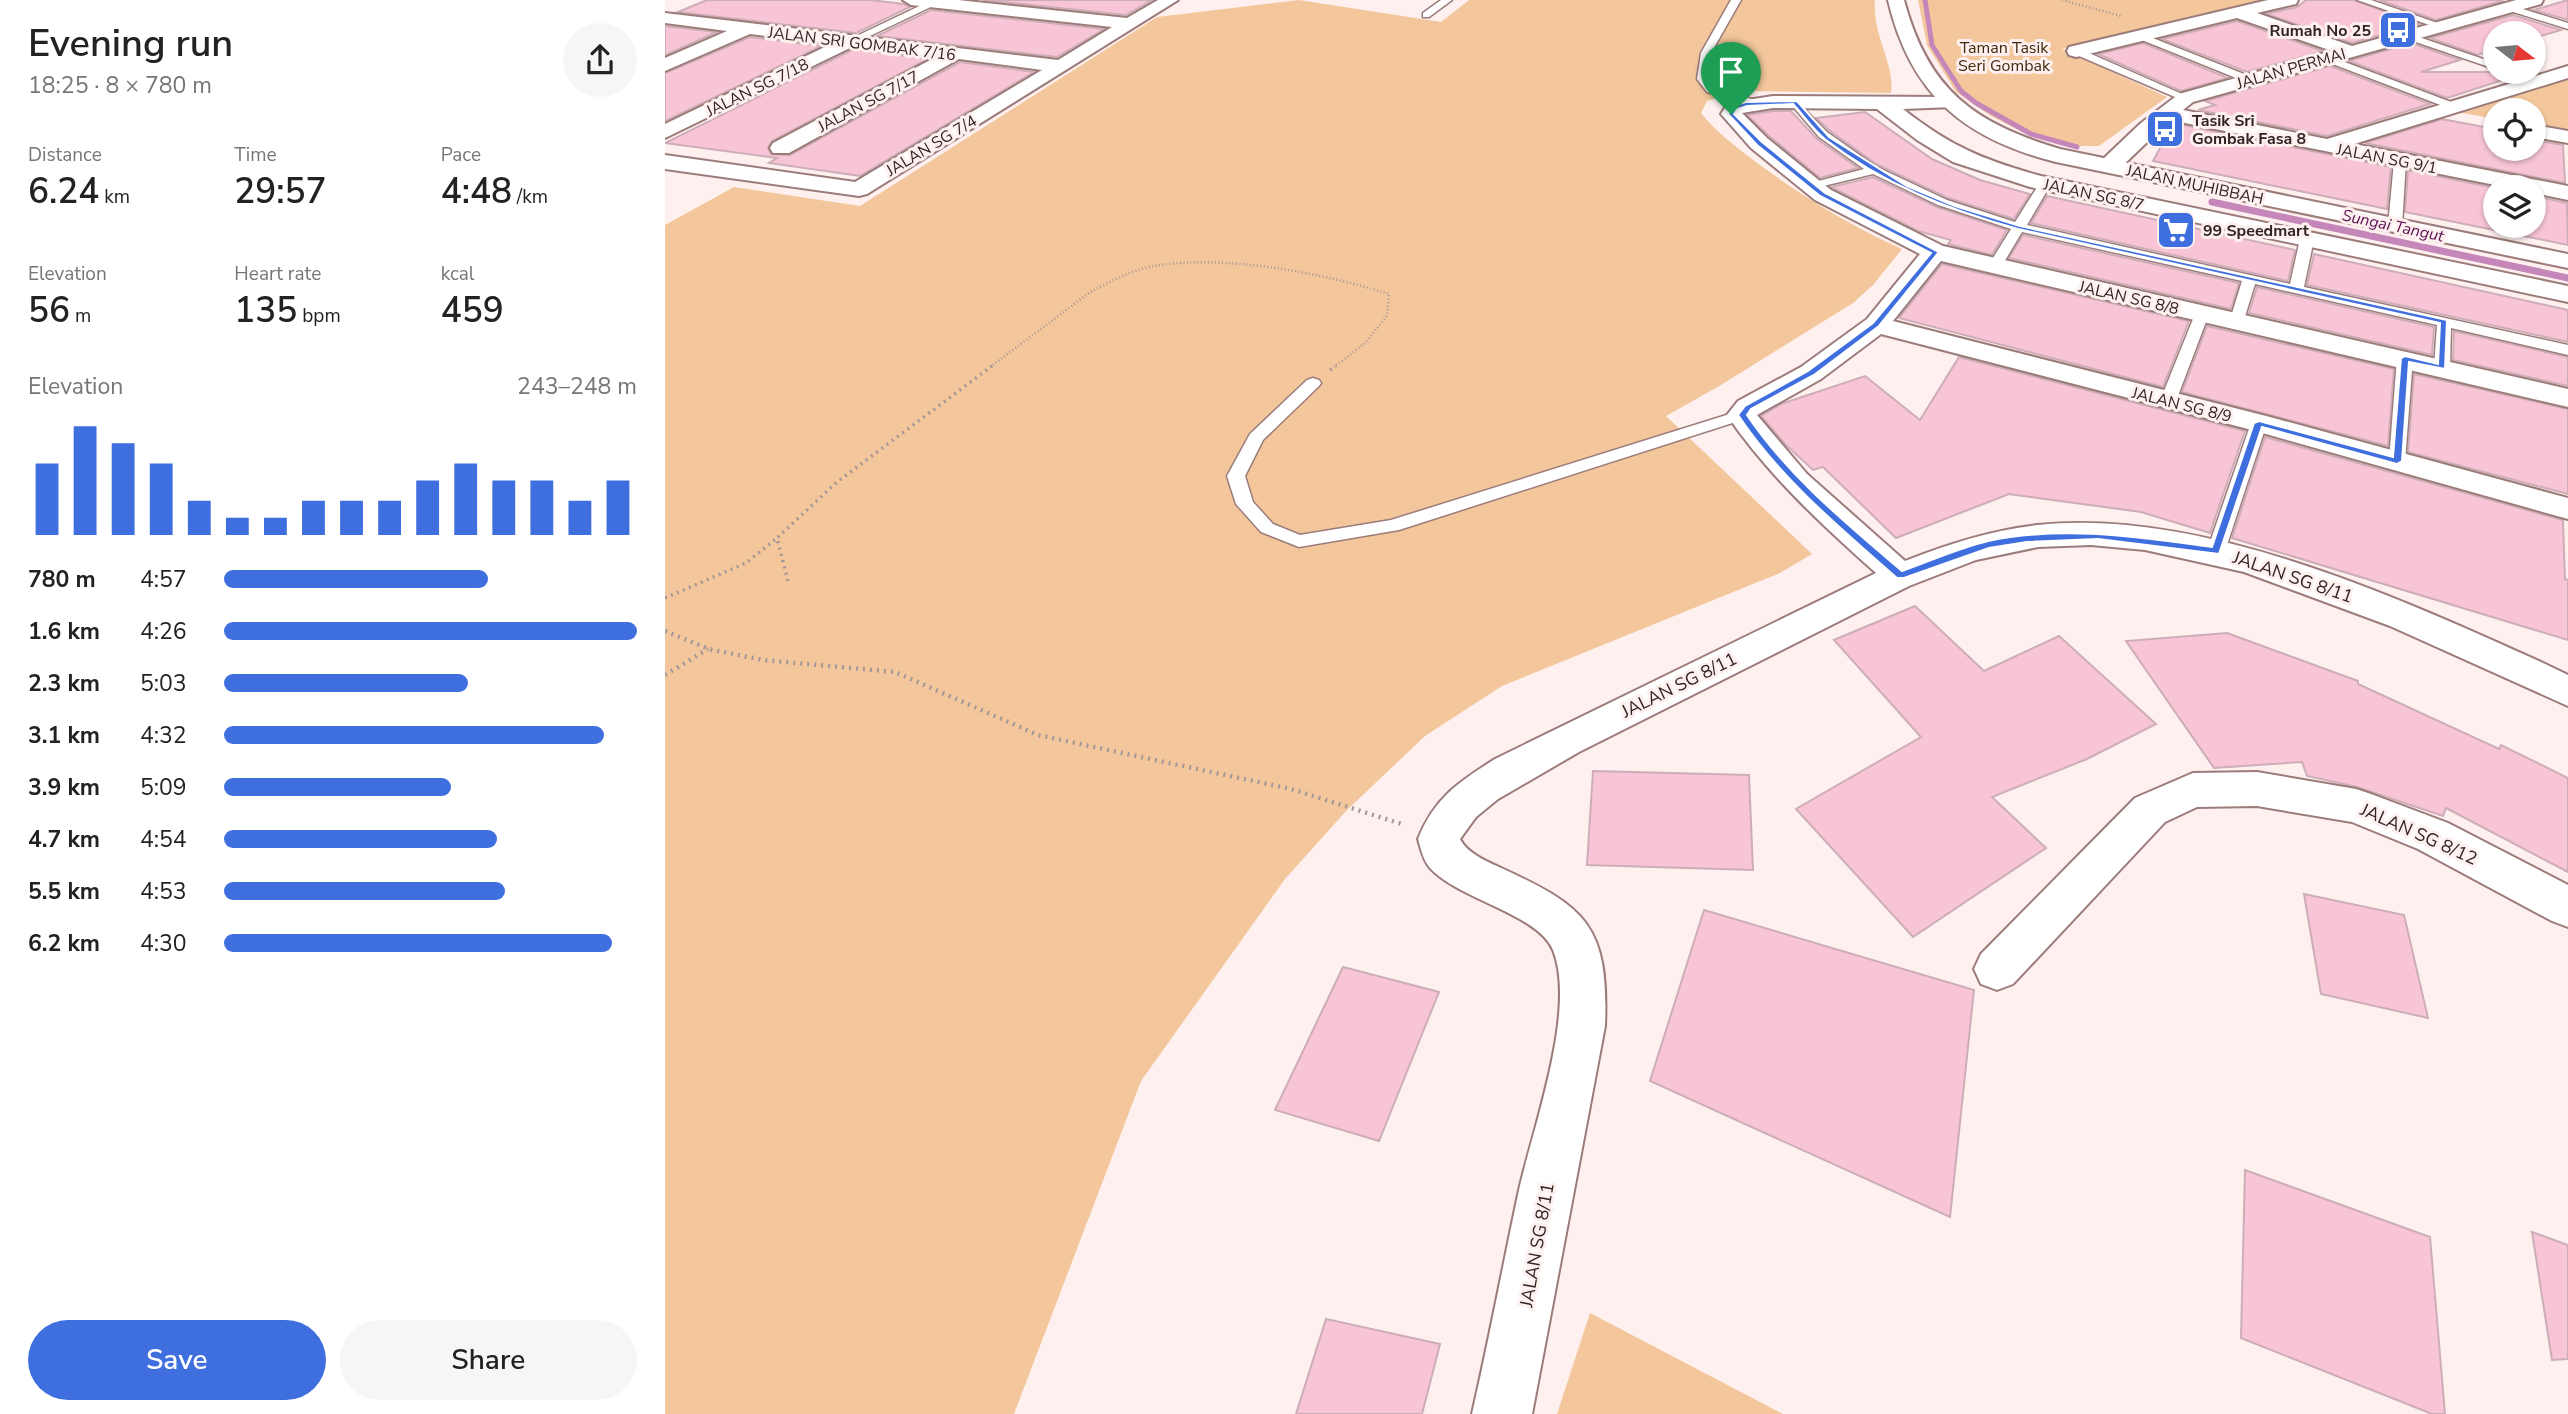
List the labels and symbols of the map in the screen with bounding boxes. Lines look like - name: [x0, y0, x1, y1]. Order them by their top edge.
- bus stop icon: Rumah No 25: [2377, 9, 2419, 51]
- place label: Rumah No 25: [2270, 20, 2371, 42]
- street label: JALAN SRI GOMBAK 7/16: [766, 21, 957, 66]
- north arrow: [2483, 21, 2546, 84]
- park label: Taman Tasik Seri Gombak: [1958, 37, 2051, 77]
- pin: [1701, 42, 1761, 114]
- street label: JALAN PERMAI: [2233, 43, 2348, 95]
- street label: JALAN SG 7/18: [702, 54, 812, 123]
- street label: JALAN SG 7/17: [813, 66, 923, 138]
- bus stop icon: Tasik Sri Gombak Fasa 8: [2144, 108, 2186, 150]
- street label: JALAN SG 7/4: [881, 110, 981, 182]
- place label: Tasik Sri Gombak Fasa 8: [2192, 110, 2306, 150]
- street label: JALAN SG 9/1: [2334, 138, 2439, 180]
- street label: JALAN MUHIBBAH: [2123, 159, 2265, 210]
- street label: JALAN SG 8/7: [2041, 173, 2146, 216]
- water label: Sungai Tangut: [2340, 204, 2446, 248]
- supermarket icon: 99 Speedmart: [2155, 209, 2197, 251]
- place label: 99 Speedmart: [2203, 220, 2310, 242]
- street label: JALAN SG 8/8: [2076, 276, 2181, 320]
- street label: JALAN SG 8/9: [2129, 382, 2234, 428]
- street label: JALAN SG 8/11: [2229, 545, 2356, 609]
- street label: JALAN SG 8/11: [1616, 647, 1741, 724]
- street label: JALAN SG 8/12: [2356, 797, 2481, 871]
- street label: JALAN SG 8/11: [1514, 1181, 1560, 1310]

